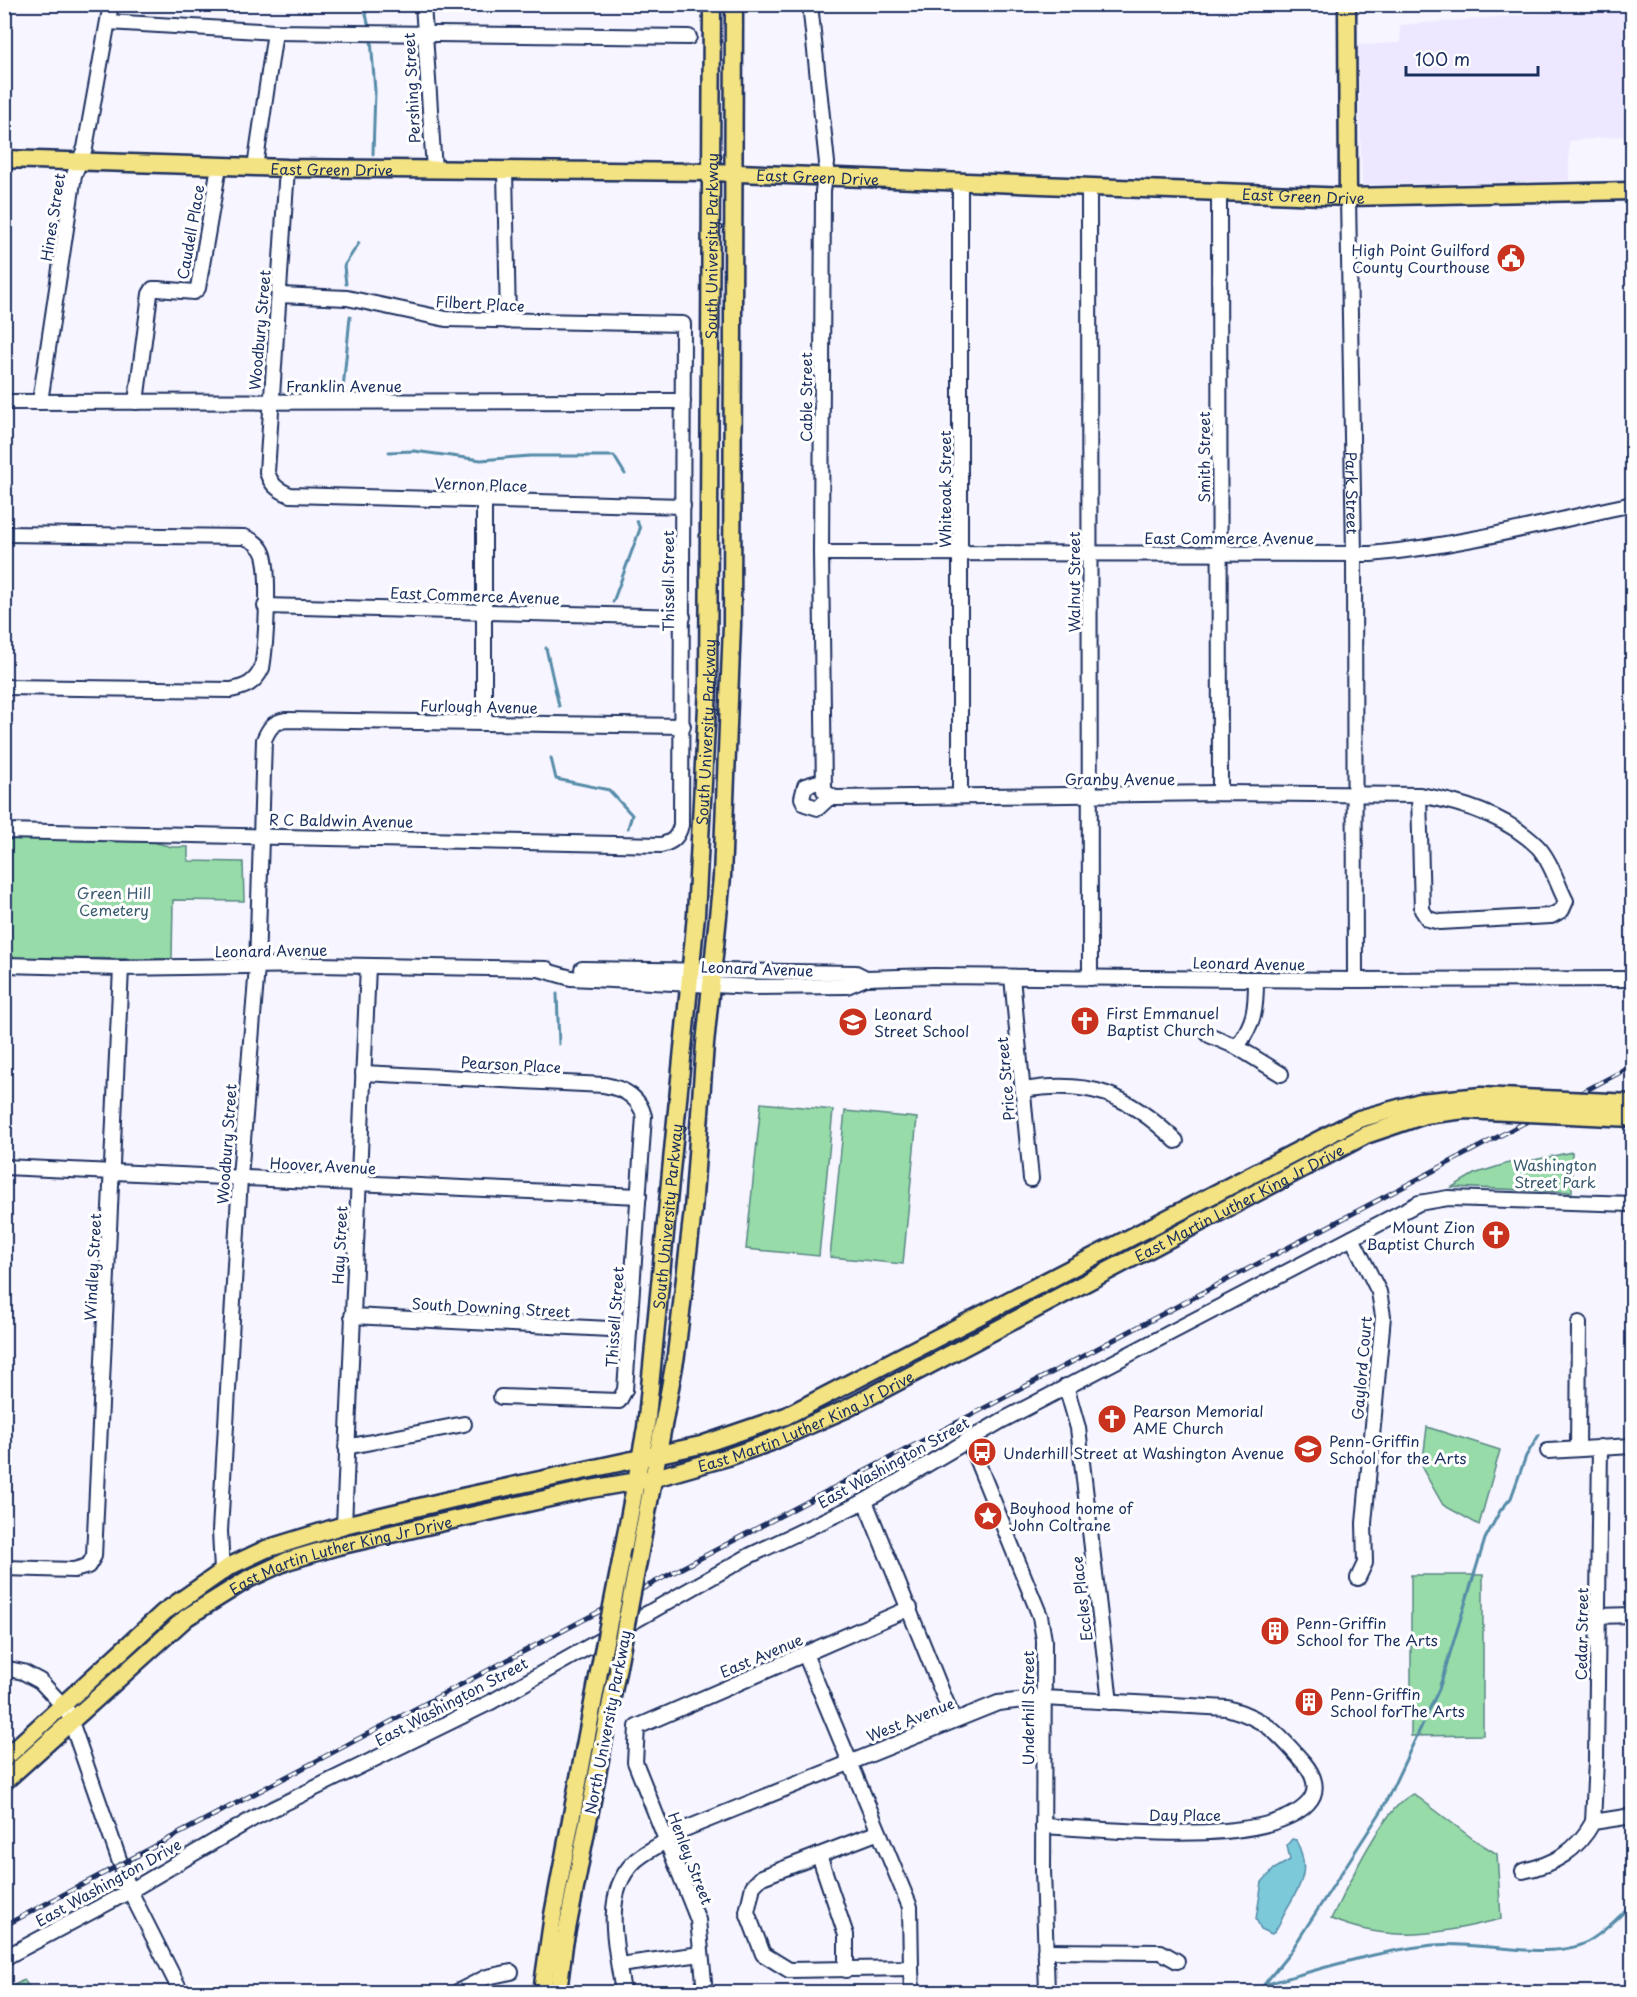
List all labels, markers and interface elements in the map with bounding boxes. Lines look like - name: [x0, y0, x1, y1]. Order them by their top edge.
- street label: Pershing Street: [397, 32, 425, 144]
- scale bar: [1406, 39, 1538, 77]
- text: 100 m: [1415, 45, 1470, 72]
- street label: South University Parkway: [699, 153, 723, 339]
- street label: East Green Drive: [270, 156, 393, 181]
- street label: East Green Drive: [756, 162, 880, 190]
- street label: Hines Street: [34, 171, 70, 263]
- street label: East Green Drive: [1242, 181, 1365, 209]
- street label: Caudell Place: [170, 183, 210, 281]
- place label: High Point Guilford County Courthouse: [1351, 238, 1490, 278]
- public building icon: High Point Guilford County Courthouse: [1495, 242, 1527, 274]
- street label: Woodbury Street: [242, 269, 276, 391]
- street label: Filbert Place: [435, 289, 525, 317]
- street label: Cable Street: [794, 352, 817, 442]
- street label: Franklin Avenue: [286, 374, 402, 397]
- street label: Smith Street: [1192, 411, 1215, 503]
- street label: Whiteoak Street: [933, 430, 956, 548]
- street label: Park Street: [1341, 451, 1365, 535]
- street label: Vernon Place: [434, 471, 528, 497]
- street label: East Commerce Avenue: [1144, 526, 1314, 549]
- street label: Thissell Street: [656, 530, 679, 632]
- street label: Walnut Street: [1062, 531, 1085, 633]
- street label: East Commerce Avenue: [390, 581, 560, 609]
- street label: South University Parkway: [689, 639, 720, 826]
- street label: Furlough Avenue: [420, 693, 538, 719]
- street label: Granby Avenue: [1065, 767, 1175, 790]
- street label: R C Baldwin Avenue: [269, 807, 413, 833]
- park label: Green Hill Cemetery: [77, 881, 151, 921]
- street label: Leonard Avenue: [214, 938, 328, 962]
- street label: Leonard Avenue: [1192, 951, 1306, 975]
- street label: Leonard Avenue: [700, 955, 814, 981]
- place label: First Emmanuel Baptist Church: [1106, 1001, 1219, 1041]
- place label: Leonard Street School: [874, 1002, 969, 1042]
- church icon: First Emmanuel Baptist Church: [1069, 1005, 1101, 1037]
- school or university icon: Leonard Street School: [837, 1006, 869, 1038]
- street label: Price Street: [990, 1036, 1020, 1122]
- street label: Pearson Place: [460, 1050, 562, 1078]
- street label: Woodbury Street: [210, 1083, 242, 1205]
- street label: South University Parkway: [646, 1123, 687, 1310]
- street label: East Martin Luther King Jr Drive: [1130, 1137, 1347, 1267]
- street label: Hoover Avenue: [269, 1151, 377, 1179]
- park label: Washington Street Park: [1513, 1153, 1597, 1193]
- street label: Hay Street: [325, 1205, 353, 1285]
- street label: Windley Street: [78, 1213, 106, 1321]
- place label: Mount Zion Baptist Church: [1366, 1215, 1475, 1255]
- church icon: Mount Zion Baptist Church: [1480, 1219, 1512, 1251]
- street label: Thissell Street: [599, 1266, 629, 1368]
- street label: South Downing Street: [411, 1291, 571, 1323]
- street label: Gaylord Court: [1345, 1315, 1377, 1421]
- street label: East Martin Luther King Jr Drive: [695, 1364, 917, 1477]
- place label: Pearson Memorial AME Church: [1133, 1399, 1264, 1439]
- church icon: Pearson Memorial AME Church: [1096, 1403, 1128, 1435]
- street label: East Washington Street: [813, 1411, 973, 1513]
- place label: Penn-Griffin School for the Arts: [1329, 1429, 1467, 1469]
- school or university icon: Penn-Griffin School for the Arts: [1292, 1433, 1324, 1465]
- bus stop icon: Underhill Street at Washington Avenue: [966, 1436, 998, 1468]
- place label: Underhill Street at Washington Avenue: [1003, 1441, 1284, 1464]
- place label: Boyhood home of John Coltrane: [1009, 1496, 1134, 1536]
- place icon: Boyhood home of John Coltrane: [972, 1500, 1004, 1532]
- street label: East Martin Luther King Jr Drive: [224, 1509, 454, 1600]
- street label: Eccles Place: [1064, 1555, 1098, 1643]
- street label: Cedar Street: [1569, 1587, 1593, 1681]
- place label: Penn-Griffin School for The Arts: [1296, 1611, 1438, 1651]
- building icon: Penn-Griffin School for The Arts: [1259, 1615, 1291, 1647]
- street label: East Avenue: [716, 1627, 806, 1683]
- street label: North University Parkway: [578, 1628, 636, 1816]
- street label: East Washington Street: [370, 1651, 532, 1751]
- street label: Underhill Street: [1016, 1651, 1039, 1766]
- place label: Penn-Griffin School forThe Arts: [1330, 1682, 1465, 1722]
- building icon: Penn-Griffin School forThe Arts: [1293, 1686, 1325, 1718]
- street label: West Avenue: [863, 1691, 957, 1747]
- street label: Day Place: [1149, 1803, 1221, 1826]
- street label: Henley Street: [663, 1808, 719, 1908]
- street label: East Washington Drive: [31, 1832, 185, 1932]

